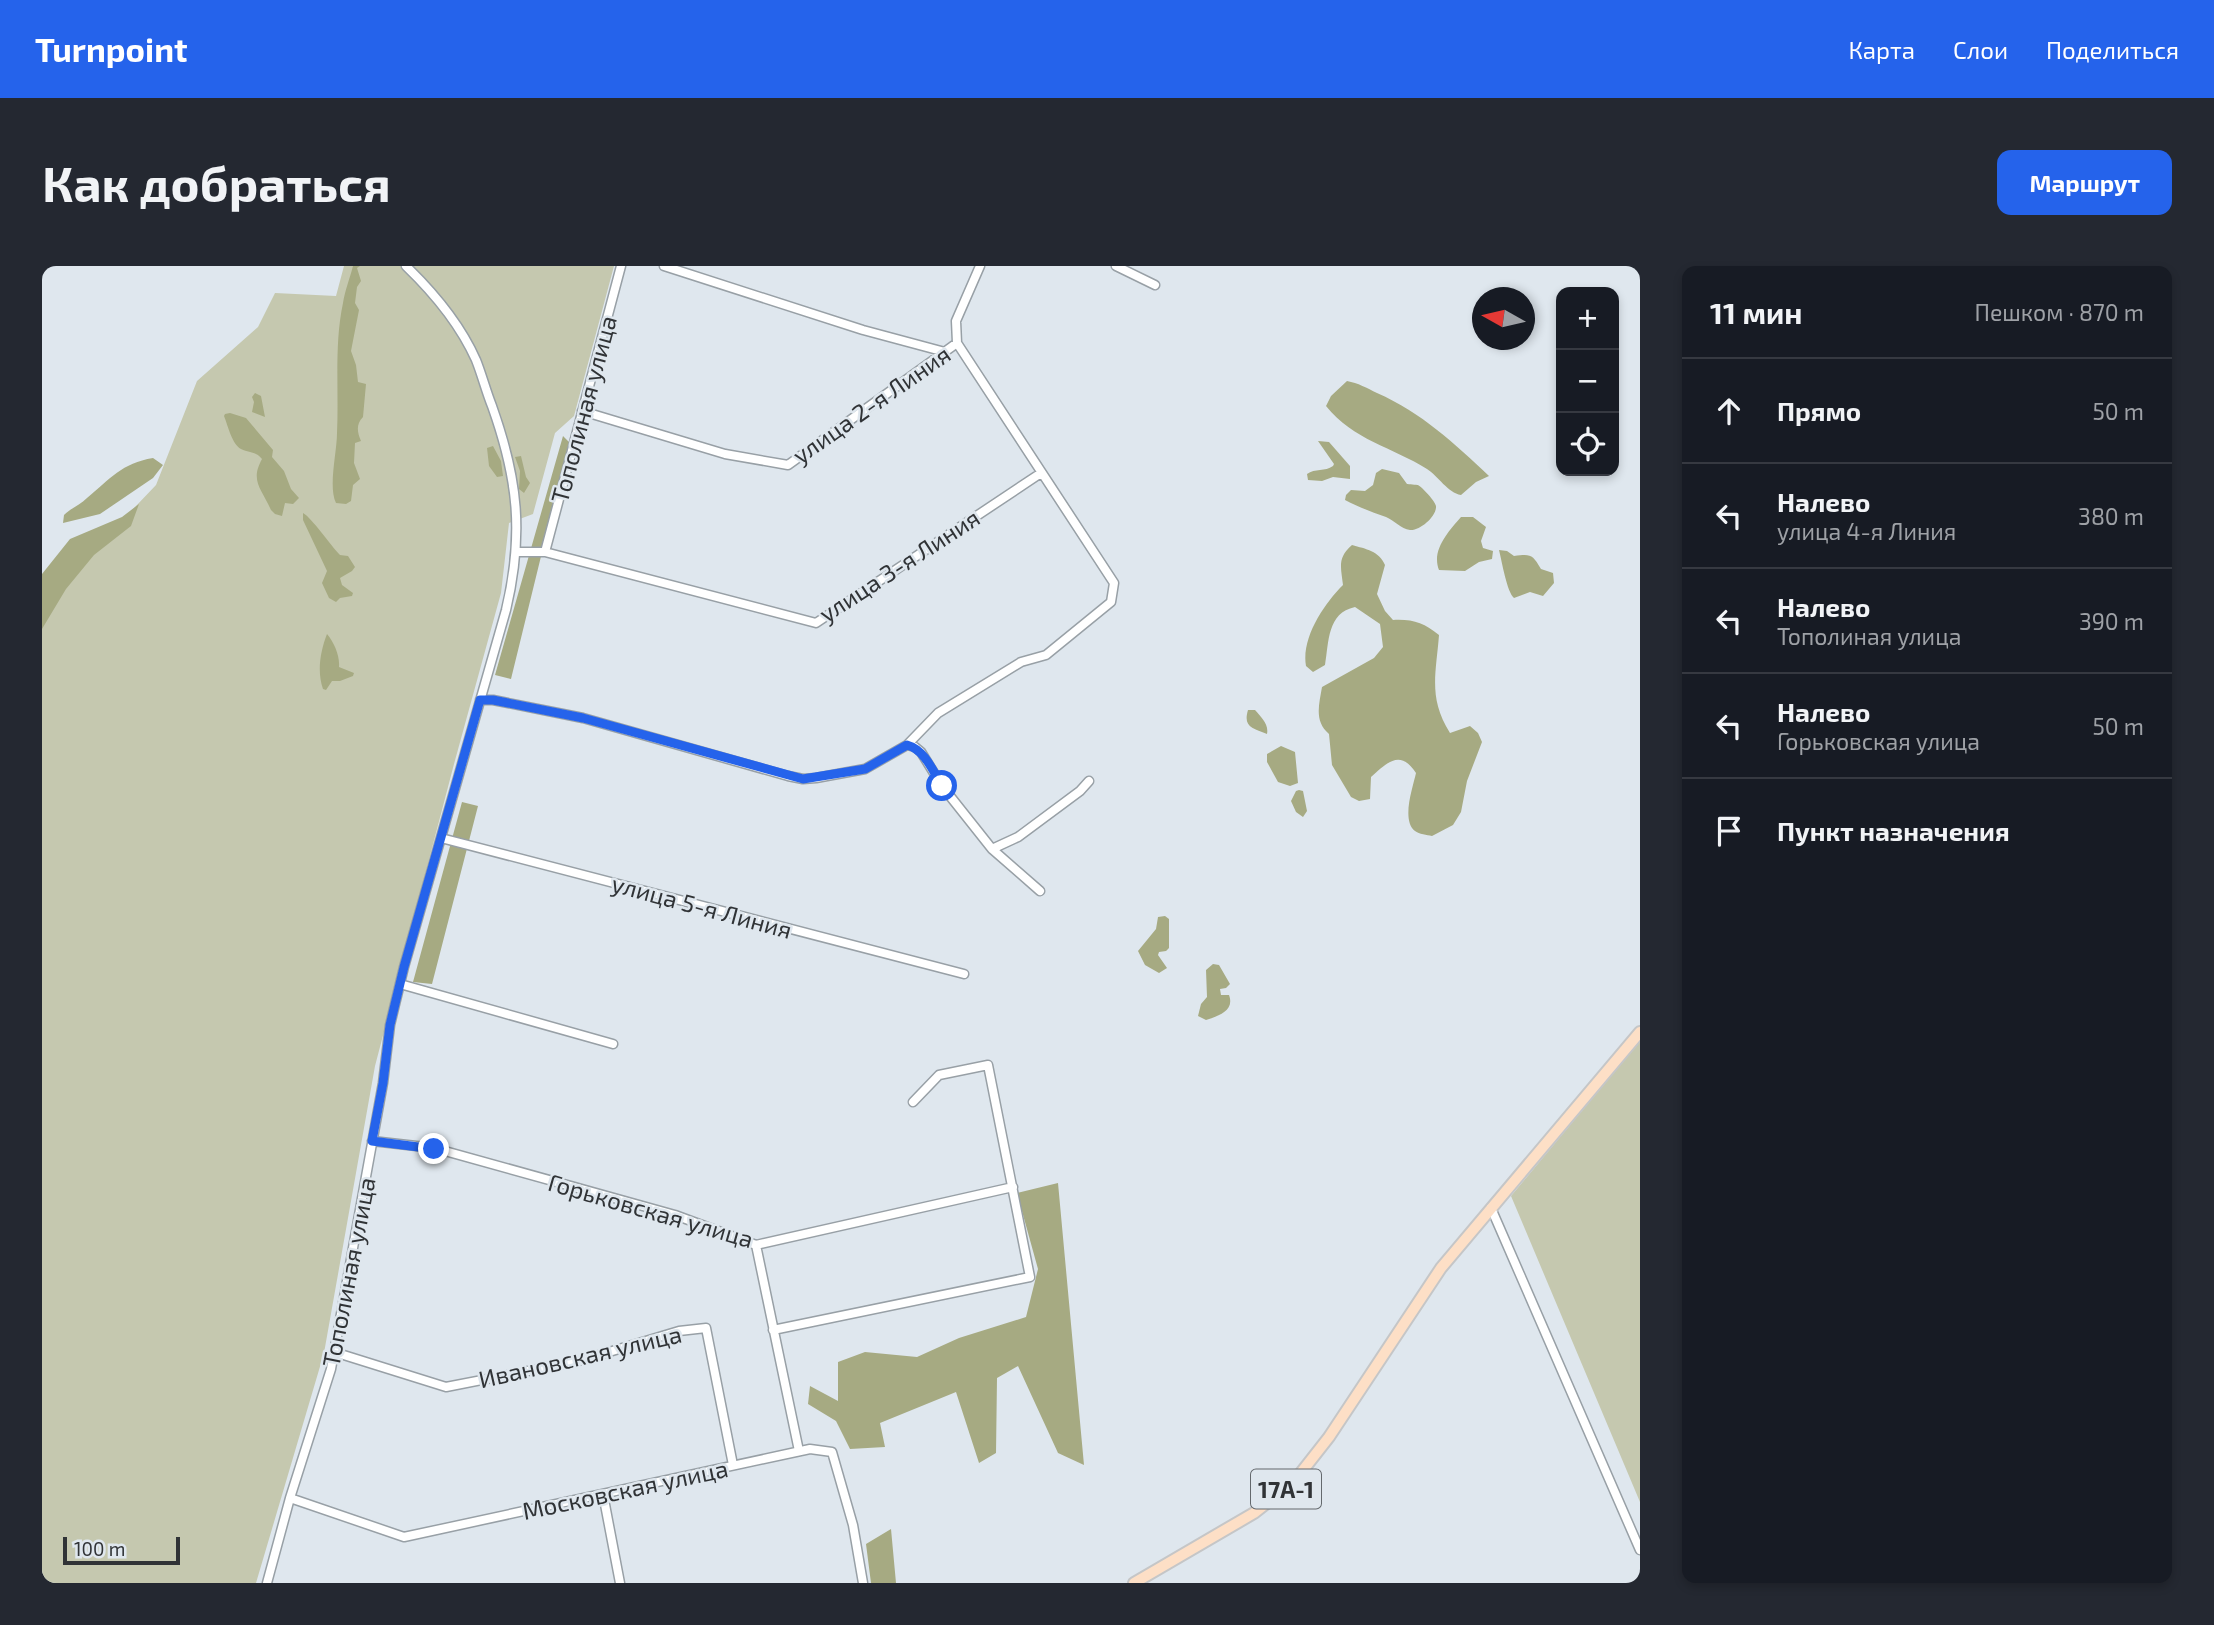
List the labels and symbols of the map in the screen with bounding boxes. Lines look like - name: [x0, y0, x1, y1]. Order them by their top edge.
- north arrow: [1472, 287, 1535, 350]
- street label: Тополиная улица: [544, 312, 623, 506]
- street label: улица 2-я Линия: [787, 339, 956, 470]
- street label: улица 3-я Линия: [813, 502, 985, 629]
- route start: [926, 770, 957, 801]
- street label: улица 5-я Линия: [609, 868, 795, 945]
- route end: [418, 1133, 449, 1164]
- street label: Горьковская улица: [545, 1167, 757, 1254]
- street label: Тополиная улица: [315, 1175, 382, 1369]
- street label: Ивановская улица: [476, 1319, 685, 1394]
- street label: Московская улица: [519, 1453, 731, 1526]
- road number: 17А-1: [1251, 1470, 1321, 1508]
- scale bar: [63, 1534, 180, 1566]

